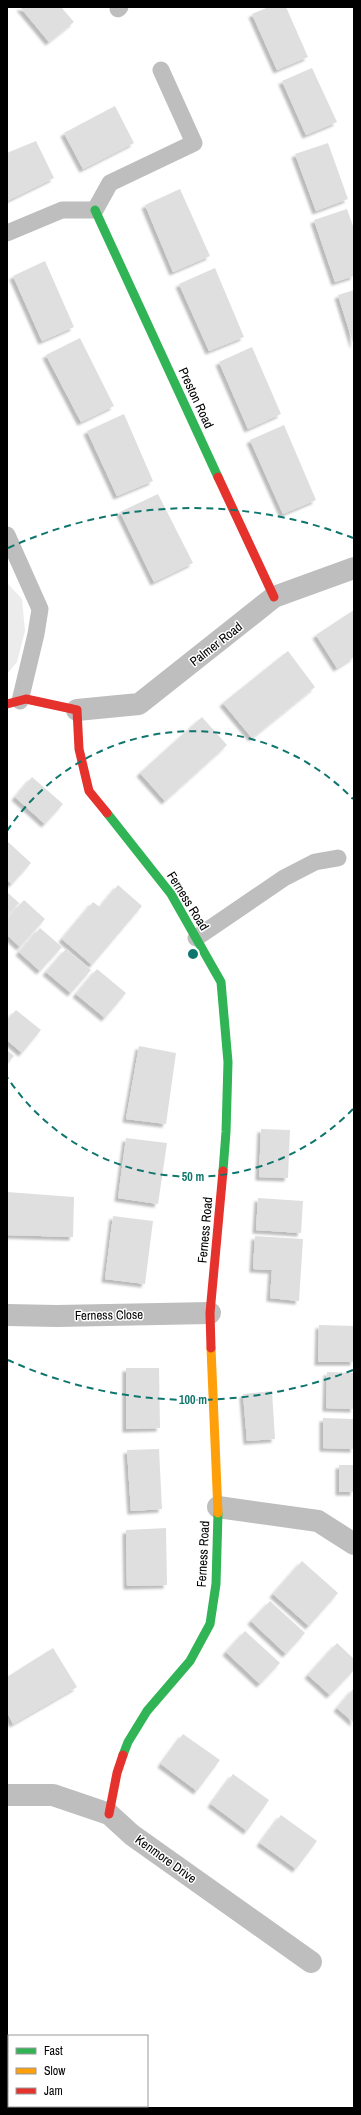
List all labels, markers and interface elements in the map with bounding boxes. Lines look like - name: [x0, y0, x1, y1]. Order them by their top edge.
- street label: Preston Road: [175, 365, 218, 431]
- street label: Palmer Road: [186, 618, 246, 670]
- street label: Ferness Road: [163, 868, 213, 934]
- centre of rings: [186, 947, 200, 961]
- text: 50 m: [182, 1169, 204, 1185]
- street label: Ferness Road: [194, 1196, 216, 1264]
- street label: Ferness Close: [75, 1306, 143, 1324]
- text: 100 m: [179, 1392, 207, 1408]
- street label: Ferness Road: [193, 1520, 213, 1588]
- street label: Kenmore Drive: [132, 1831, 200, 1887]
- legend: [8, 2035, 148, 2107]
- text: Fast: [44, 2043, 63, 2059]
- text: Slow: [44, 2063, 66, 2079]
- text: Jam: [44, 2083, 63, 2099]

